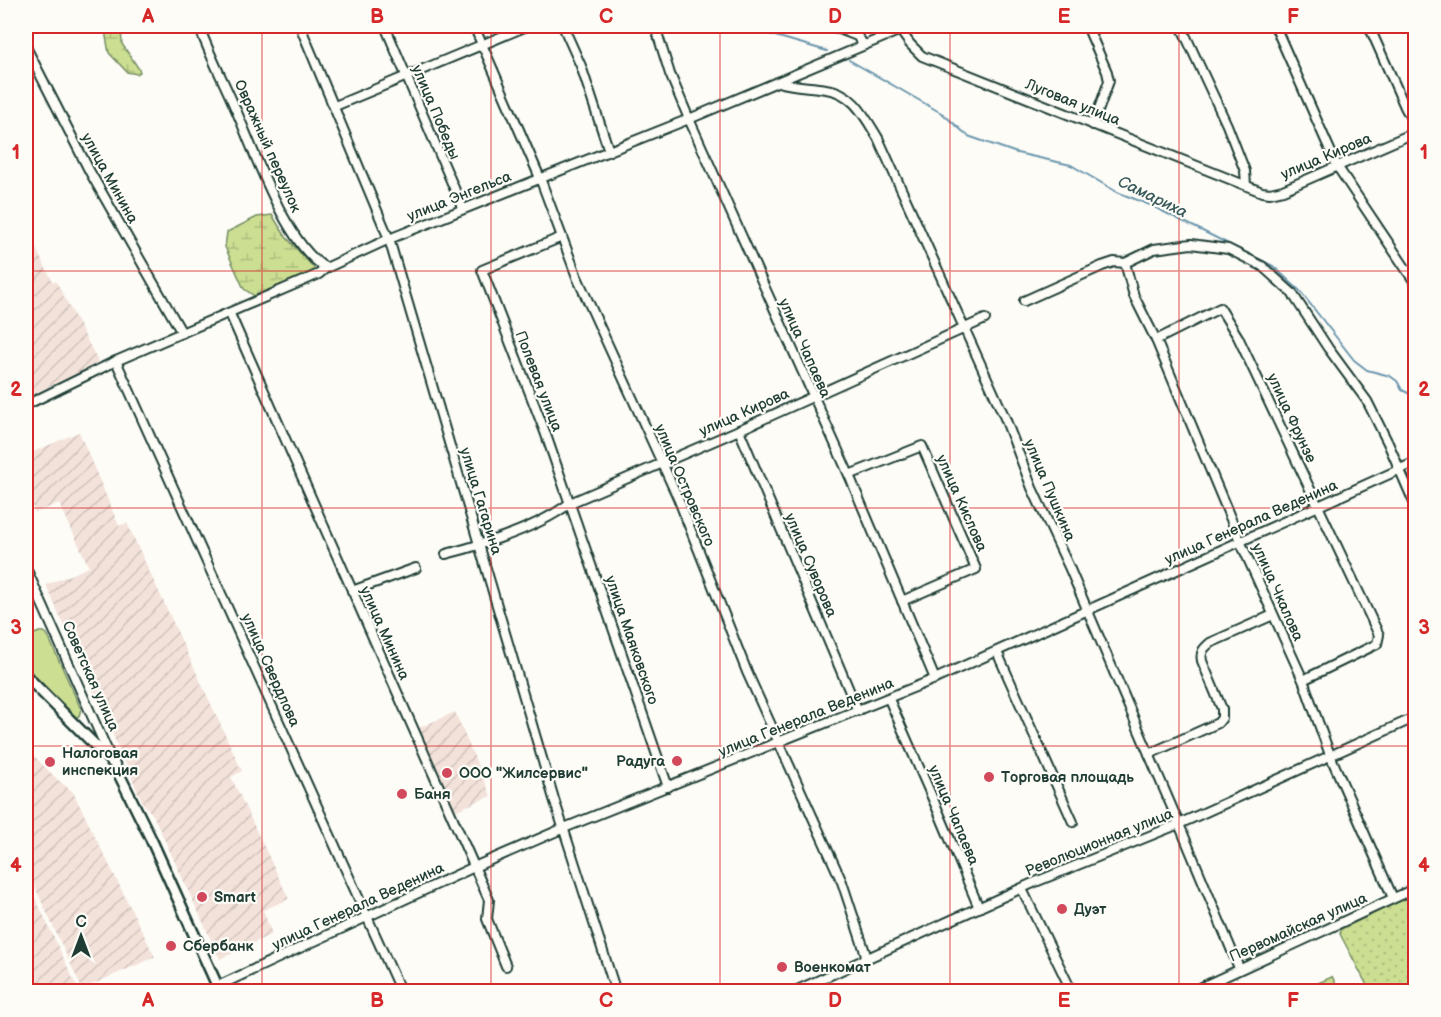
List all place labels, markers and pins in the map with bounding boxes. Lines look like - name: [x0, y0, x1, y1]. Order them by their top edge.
- place label: Налоговая инспекция: [62, 744, 138, 780]
- place label: Радуга: [616, 752, 665, 771]
- marker: Радуга: [670, 754, 684, 768]
- marker: Налоговая инспекция: [43, 755, 57, 769]
- place label: ООО "Жилсервис": [459, 764, 588, 783]
- marker: ООО "Жилсервис": [440, 766, 454, 780]
- place label: Торговая площадь: [1001, 768, 1134, 787]
- marker: Торговая площадь: [982, 770, 996, 784]
- place label: Баня: [414, 785, 451, 804]
- marker: Баня: [395, 787, 409, 801]
- place label: Smart: [214, 888, 256, 907]
- marker: Smart: [195, 890, 209, 904]
- place label: Дуэт: [1074, 900, 1107, 919]
- marker: Дуэт: [1055, 902, 1069, 916]
- place label: Сбербанк: [183, 937, 255, 956]
- marker: Сбербанк: [164, 939, 178, 953]
- place label: Военкомат: [794, 958, 872, 977]
- marker: Военкомат: [775, 960, 789, 974]

